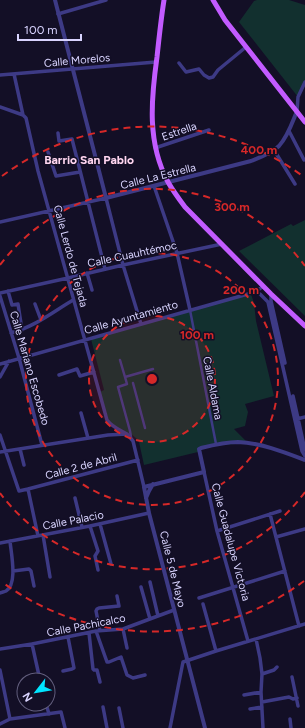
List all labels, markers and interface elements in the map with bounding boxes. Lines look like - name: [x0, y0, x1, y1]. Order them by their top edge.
- scale bar: [18, 16, 81, 42]
- text: 100 m: [24, 23, 58, 37]
- street label: Calle Morelos: [43, 51, 111, 70]
- street label: Estrella: [160, 119, 198, 143]
- text: 400 m: [241, 143, 277, 157]
- district label: Barrio San Pablo: [44, 153, 134, 167]
- street label: Calle La Estrella: [119, 161, 197, 192]
- text: 300 m: [214, 200, 250, 214]
- street label: Calle Lerdo de Tejada: [51, 204, 90, 309]
- street label: Calle Cuauhtémoc: [86, 239, 178, 270]
- text: 200 m: [223, 283, 259, 297]
- street label: Calle Ayuntamiento: [83, 298, 179, 337]
- street label: Calle Mariano Escobedo: [7, 309, 52, 427]
- text: 100 m: [180, 328, 214, 342]
- street label: Calle Aldama: [200, 355, 225, 421]
- centre of rings: [145, 372, 159, 386]
- street label: Calle 2 de Abril: [44, 451, 118, 482]
- street label: Calle Guadalupe Victoria: [209, 482, 253, 603]
- street label: Calle Palacio: [41, 508, 105, 533]
- street label: Calle 5 de Mayo: [157, 530, 188, 609]
- street label: Calle Pachicalco: [46, 611, 127, 639]
- north arrow: [16, 672, 56, 712]
- text: N: [20, 690, 36, 704]

